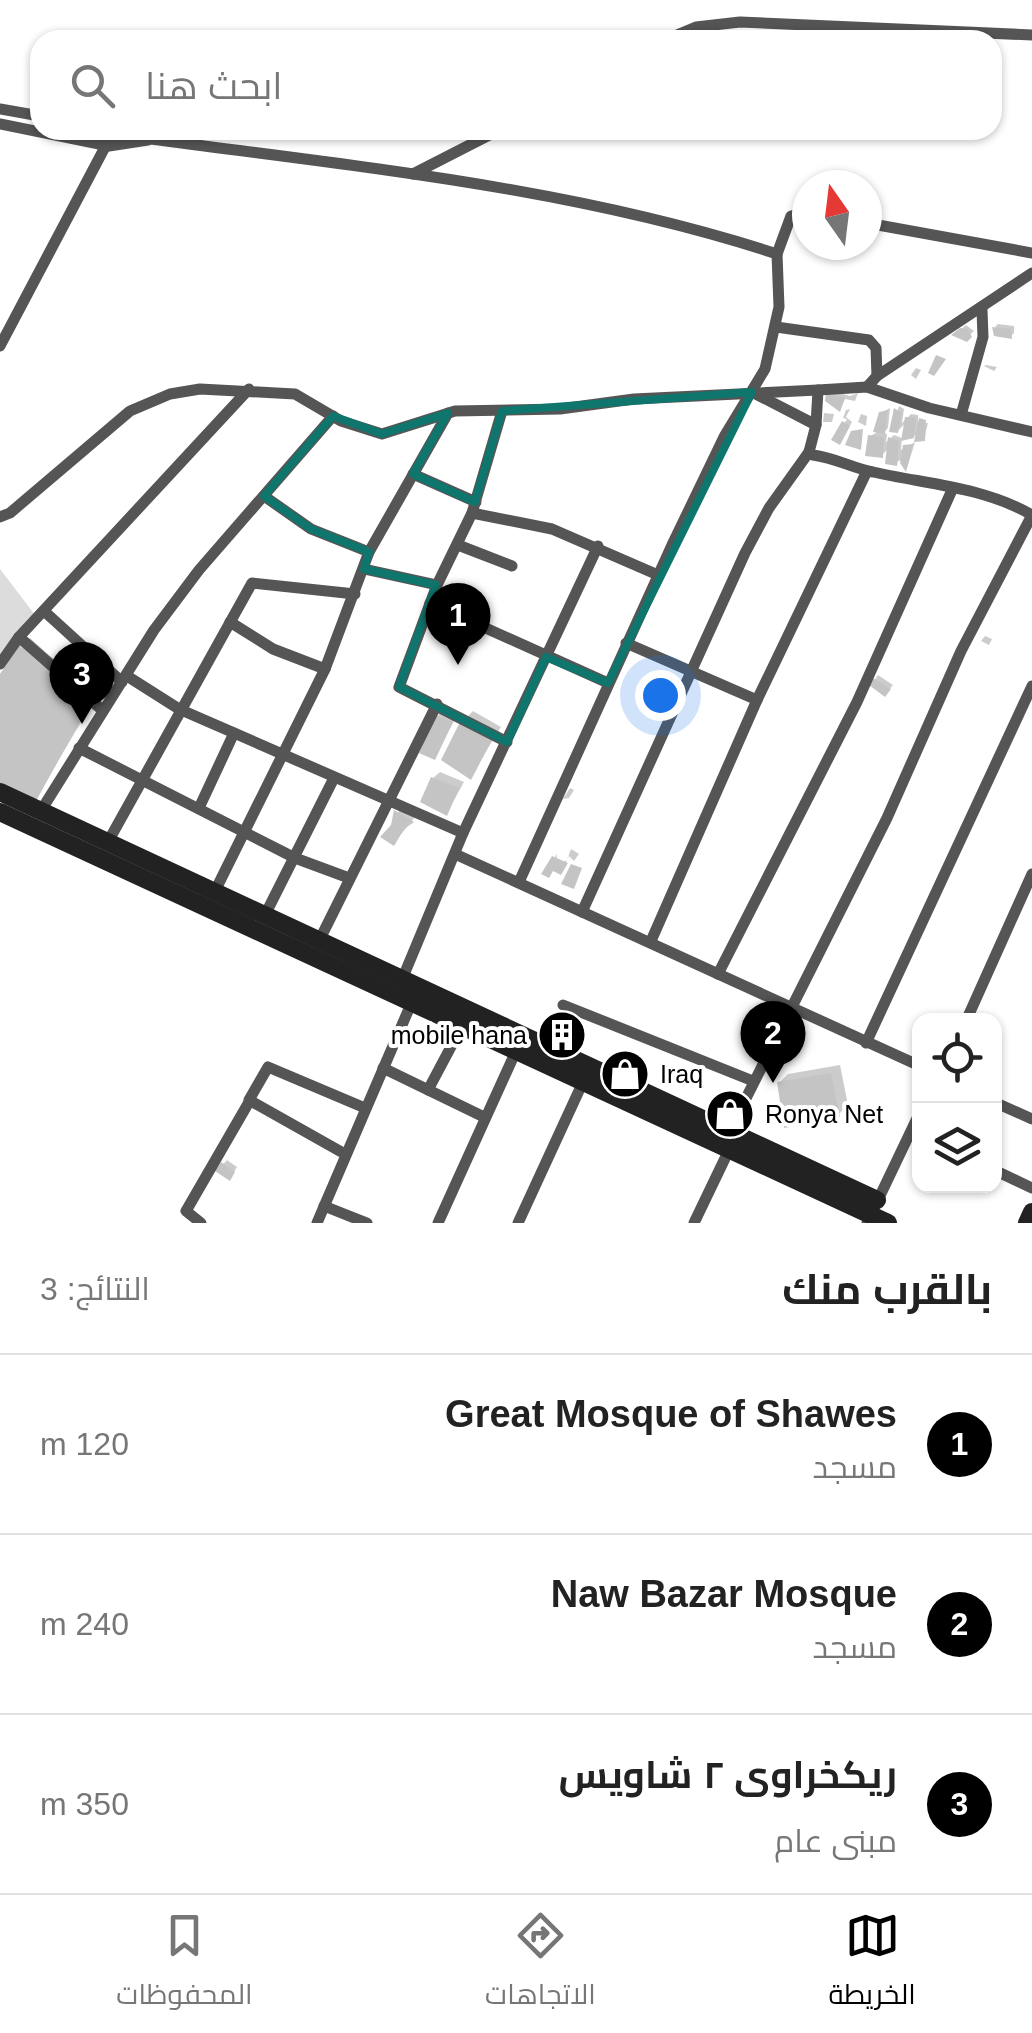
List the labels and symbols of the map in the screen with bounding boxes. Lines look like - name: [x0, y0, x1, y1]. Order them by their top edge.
- north arrow: [792, 170, 882, 260]
- pin: 1: [426, 582, 490, 665]
- pin: 3: [49, 642, 114, 724]
- your location: [635, 670, 686, 721]
- pin: 2: [740, 1000, 806, 1083]
- building icon: mobile hana: [536, 1009, 588, 1061]
- place label: mobile hana: [391, 1021, 527, 1049]
- shop icon: Iraq: [599, 1048, 651, 1100]
- place label: Iraq: [660, 1060, 703, 1088]
- shop icon: Ronya Net: [704, 1088, 756, 1140]
- place label: Ronya Net: [765, 1100, 883, 1128]

